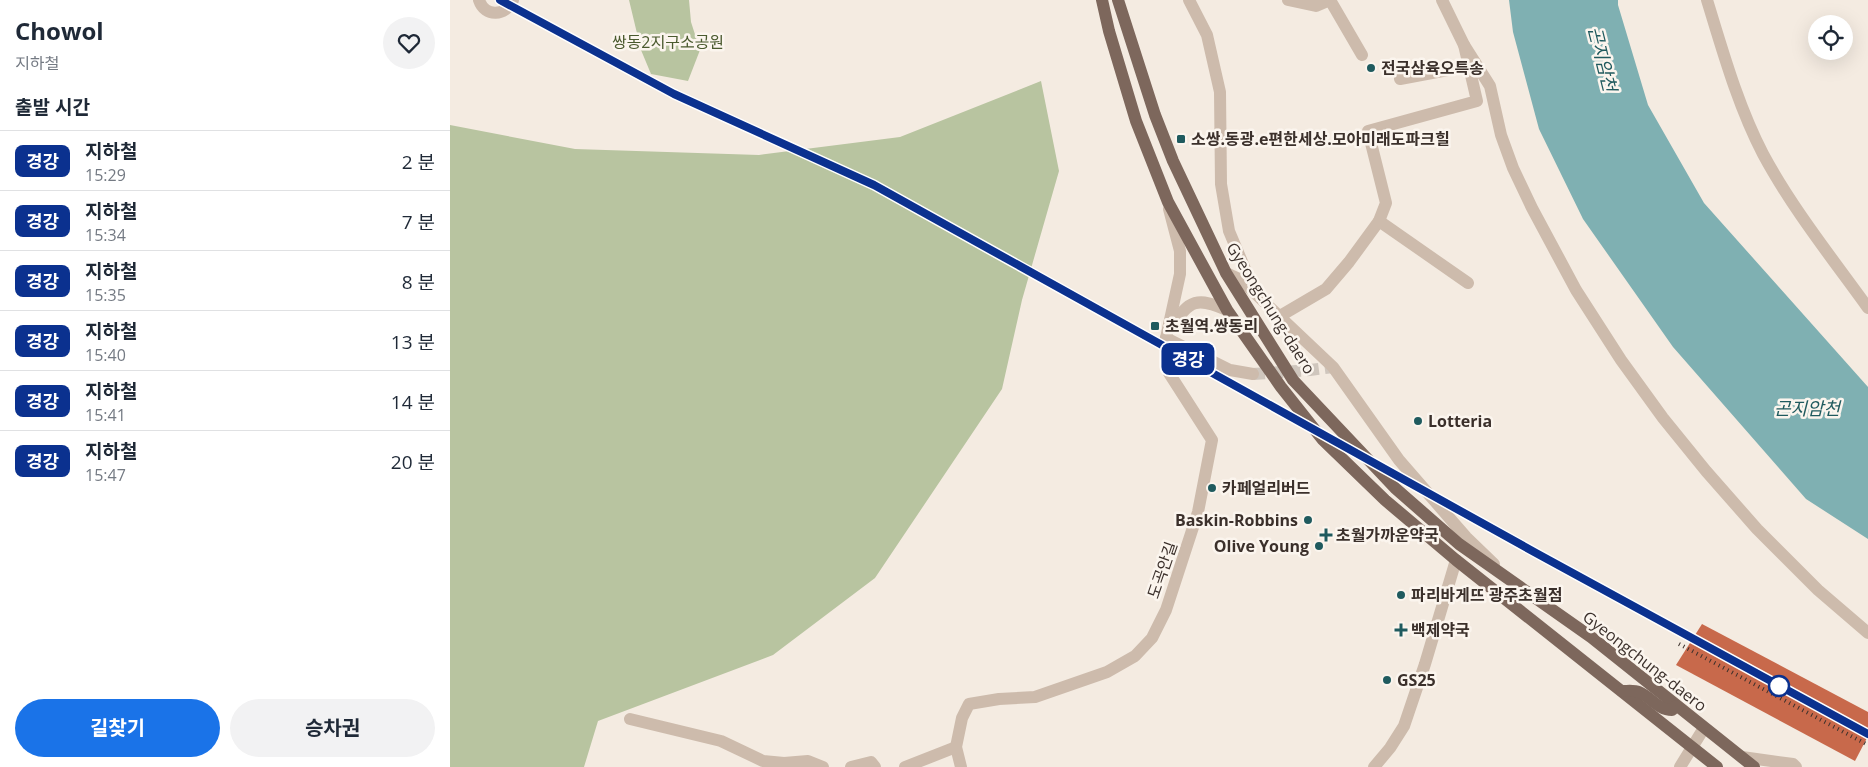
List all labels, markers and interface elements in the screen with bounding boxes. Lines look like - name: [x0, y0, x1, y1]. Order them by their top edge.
- text: Chowol: [15, 14, 104, 47]
- map controls: [1808, 15, 1853, 60]
- button: locate: [1808, 15, 1853, 60]
- button: heart: [383, 17, 435, 69]
- water label: 곤지암천: [1583, 24, 1623, 96]
- park label: 쌍동2지구소공원: [612, 31, 724, 53]
- text: 지하철: [15, 52, 59, 74]
- place label: 전국삼육오특송: [1381, 57, 1484, 79]
- marker: 전국삼육오특송: [1365, 62, 1377, 74]
- text: 출발 시간: [15, 94, 90, 120]
- place label: 소쌍.동광.e편한세상.모아미래도파크힐: [1191, 128, 1450, 150]
- marker: 소쌍.동광.e편한세상.모아미래도파크힐: [1175, 133, 1187, 145]
- text: 지하철: [85, 138, 137, 164]
- text: 경강: [26, 149, 59, 173]
- text: 2 분: [402, 149, 435, 175]
- text: 15:29: [85, 164, 126, 186]
- text: 지하철: [85, 198, 137, 224]
- text: 경강: [26, 209, 59, 233]
- text: 7 분: [402, 209, 435, 235]
- text: 15:34: [85, 224, 126, 246]
- street label: Gyeongchung-daero: [1222, 238, 1320, 378]
- text: 지하철: [85, 258, 137, 284]
- text: 경강: [26, 269, 59, 293]
- text: 8 분: [402, 269, 435, 295]
- text: 15:35: [85, 284, 126, 306]
- place label: 초월역.쌍동리: [1165, 315, 1258, 337]
- text: 지하철: [85, 318, 137, 344]
- marker: 초월역.쌍동리: [1149, 320, 1161, 332]
- text: 경강: [26, 329, 59, 353]
- text: 13 분: [391, 329, 435, 355]
- line badge: 경강: [1166, 343, 1210, 375]
- text: 15:40: [85, 344, 126, 366]
- text: 경강: [1171, 347, 1205, 371]
- text: 지하철: [85, 378, 137, 404]
- text: 경강: [26, 389, 59, 413]
- text: 14 분: [391, 389, 435, 415]
- water label: 곤지암천: [1774, 396, 1843, 420]
- text: 15:41: [85, 404, 126, 426]
- place label: Lotteria: [1428, 410, 1492, 432]
- marker: Lotteria: [1412, 415, 1424, 427]
- text: 지하철: [85, 438, 137, 464]
- text: 경강: [26, 449, 59, 473]
- text: 20 분: [391, 449, 435, 475]
- text: 15:47: [85, 464, 126, 486]
- place label: 카페얼리버드: [1222, 477, 1311, 499]
- marker: 카페얼리버드: [1206, 482, 1218, 494]
- place label: Baskin-Robbins: [1175, 509, 1298, 531]
- marker: Baskin-Robbins: [1302, 514, 1314, 526]
- place label: 초월가까운약국: [1336, 524, 1439, 546]
- marker: 초월가까운약국: [1320, 529, 1332, 541]
- place label: Olive Young: [1214, 535, 1309, 557]
- street label: 도곡안길: [1142, 539, 1182, 601]
- marker: Olive Young: [1313, 540, 1325, 552]
- place label: 파리바게뜨 광주초월점: [1411, 584, 1562, 606]
- marker: 파리바게뜨 광주초월점: [1395, 589, 1407, 601]
- street label: Gyeongchung-daero: [1579, 606, 1711, 716]
- place label: 백제약국: [1411, 619, 1470, 641]
- marker: 백제약국: [1395, 624, 1407, 636]
- place label: GS25: [1397, 669, 1436, 691]
- marker: GS25: [1381, 674, 1393, 686]
- unlabelled marker: [1768, 675, 1790, 697]
- button: 길찾기: [15, 699, 220, 757]
- button: 승차권: [230, 699, 435, 757]

